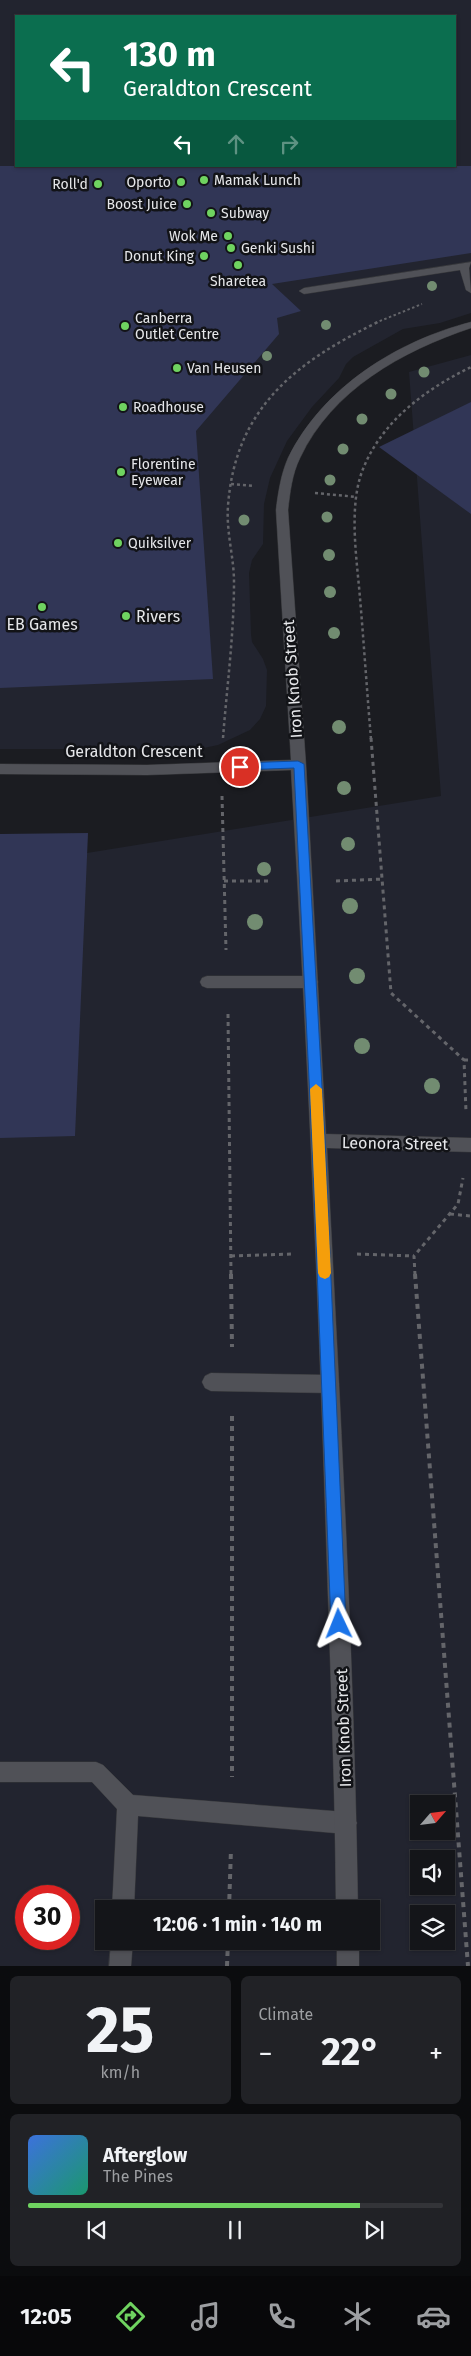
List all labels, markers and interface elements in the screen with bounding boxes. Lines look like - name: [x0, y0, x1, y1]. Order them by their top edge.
- text: 130 m: [123, 33, 216, 75]
- icon: left: [40, 35, 105, 100]
- text: Geraldton Crescent: [123, 75, 312, 102]
- icon: left: [169, 130, 197, 158]
- icon: ahead: [222, 130, 250, 158]
- icon: right: [275, 130, 303, 158]
- place label: Mamak Lunch: [214, 172, 301, 189]
- place label: Oporto: [126, 174, 171, 191]
- marker: Mamak Lunch: [198, 174, 210, 186]
- place label: Roll'd: [52, 176, 88, 193]
- marker: Oporto: [175, 176, 187, 188]
- marker: Roll'd: [92, 178, 104, 190]
- place label: Boost Juice: [106, 196, 177, 213]
- marker: Boost Juice: [181, 198, 193, 210]
- place label: Subway: [221, 205, 269, 222]
- marker: Subway: [205, 207, 217, 219]
- place label: Wok Me: [169, 228, 218, 245]
- marker: Wok Me: [222, 230, 234, 242]
- place label: Genki Sushi: [241, 240, 315, 257]
- marker: Genki Sushi: [225, 242, 237, 254]
- place label: Donut King: [124, 248, 195, 265]
- marker: Donut King: [198, 250, 210, 262]
- marker: Sharetea: [232, 259, 244, 271]
- place label: Sharetea: [210, 273, 266, 290]
- place label: Canberra Outlet Centre: [135, 310, 219, 343]
- marker: Canberra Outlet Centre: [119, 320, 131, 332]
- place label: Van Heusen: [187, 360, 261, 377]
- marker: Van Heusen: [171, 362, 183, 374]
- place label: Roadhouse: [133, 399, 204, 416]
- marker: Roadhouse: [117, 401, 129, 413]
- place label: Florentine Eyewear: [131, 456, 196, 489]
- marker: Florentine Eyewear: [115, 466, 127, 478]
- place label: Quiksilver: [128, 535, 192, 552]
- marker: Quiksilver: [112, 537, 124, 549]
- marker: EB Games: [36, 601, 48, 613]
- place label: Rivers: [136, 607, 180, 626]
- marker: Rivers: [120, 610, 132, 622]
- place label: EB Games: [6, 615, 78, 634]
- street label: Iron Knob Street: [279, 619, 306, 739]
- street label: Geraldton Crescent: [65, 742, 203, 761]
- pin: [219, 746, 261, 788]
- icon: arrive: [226, 753, 254, 781]
- street label: Leonora Street: [342, 1133, 449, 1154]
- position arrow: [312, 1597, 364, 1649]
- street label: Iron Knob Street: [332, 1668, 355, 1788]
- north arrow: [410, 1795, 455, 1840]
- map controls: [410, 1795, 455, 1950]
- button: sound: [410, 1850, 455, 1895]
- speed limit sign: 30: [15, 1885, 80, 1950]
- button: layers: [410, 1905, 455, 1950]
- text: 12:06 · 1 min · 140 m: [153, 1913, 322, 1936]
- text: 25: [86, 1991, 154, 2069]
- text: Climate: [259, 2005, 313, 2024]
- text: 22°: [321, 2029, 380, 2075]
- text: −: [259, 2037, 273, 2070]
- text: +: [429, 2037, 443, 2070]
- text: km/h: [100, 2063, 140, 2082]
- text: Afterglow: [103, 2144, 187, 2167]
- text: The Pines: [103, 2167, 173, 2186]
- icon: previous: [83, 2216, 111, 2244]
- icon: pause: [221, 2216, 249, 2244]
- icon: next: [360, 2216, 388, 2244]
- icon: directions: [113, 2299, 148, 2334]
- icon: music: [188, 2299, 223, 2334]
- icon: phone: [264, 2299, 299, 2334]
- icon: climate: [340, 2299, 375, 2334]
- icon: car: [416, 2299, 451, 2334]
- text: 12:05: [20, 2303, 72, 2330]

